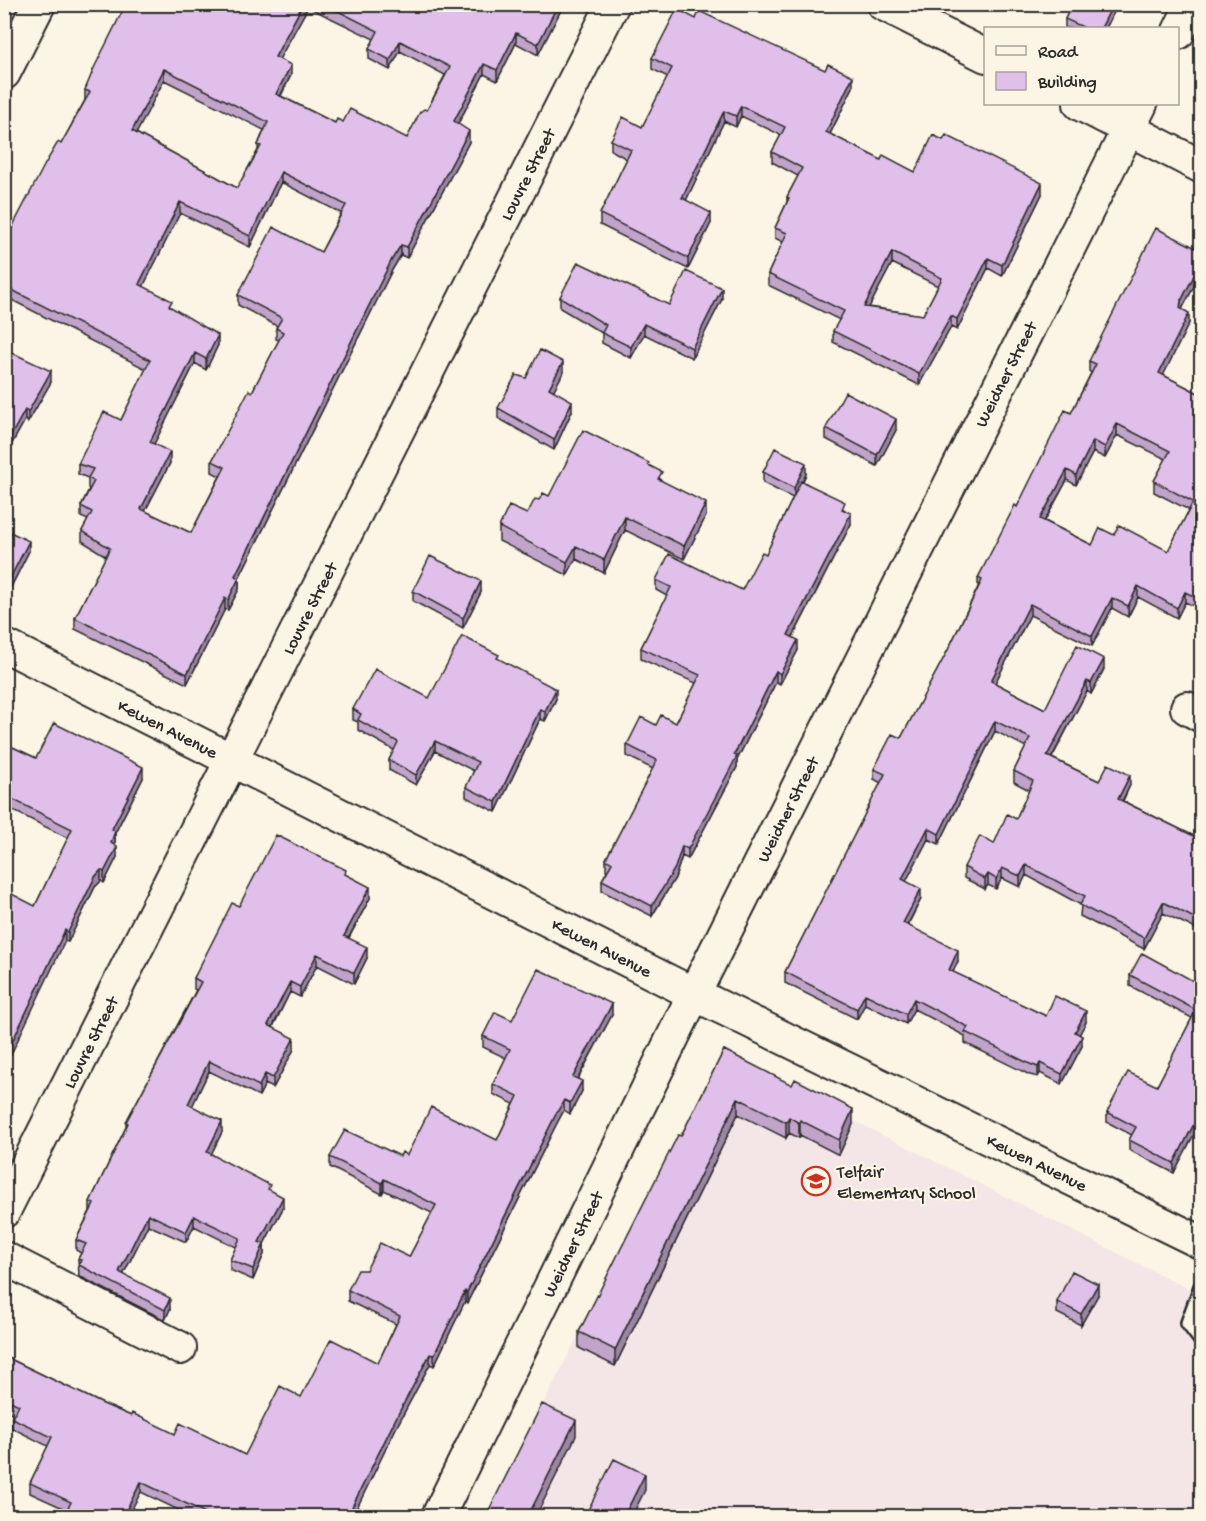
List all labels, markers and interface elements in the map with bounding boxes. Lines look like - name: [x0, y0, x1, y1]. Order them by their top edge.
- legend: [984, 27, 1179, 105]
- text: Road: [1038, 43, 1079, 64]
- text: Building: [1037, 73, 1097, 94]
- street label: Louvre Street: [497, 124, 562, 225]
- street label: Weidner Street: [972, 317, 1044, 431]
- street label: Louvre Street: [279, 558, 344, 659]
- street label: Kewen Avenue: [113, 696, 221, 765]
- street label: Weidner Street: [754, 752, 826, 866]
- street label: Kewen Avenue: [547, 915, 655, 984]
- street label: Louvre Street: [60, 992, 125, 1093]
- street label: Kewen Avenue: [982, 1131, 1090, 1198]
- place label: Telfair Elementary School: [836, 1163, 976, 1205]
- school or university icon: Telfair Elementary School: [800, 1165, 832, 1197]
- street label: Weidner Street: [539, 1187, 610, 1302]

